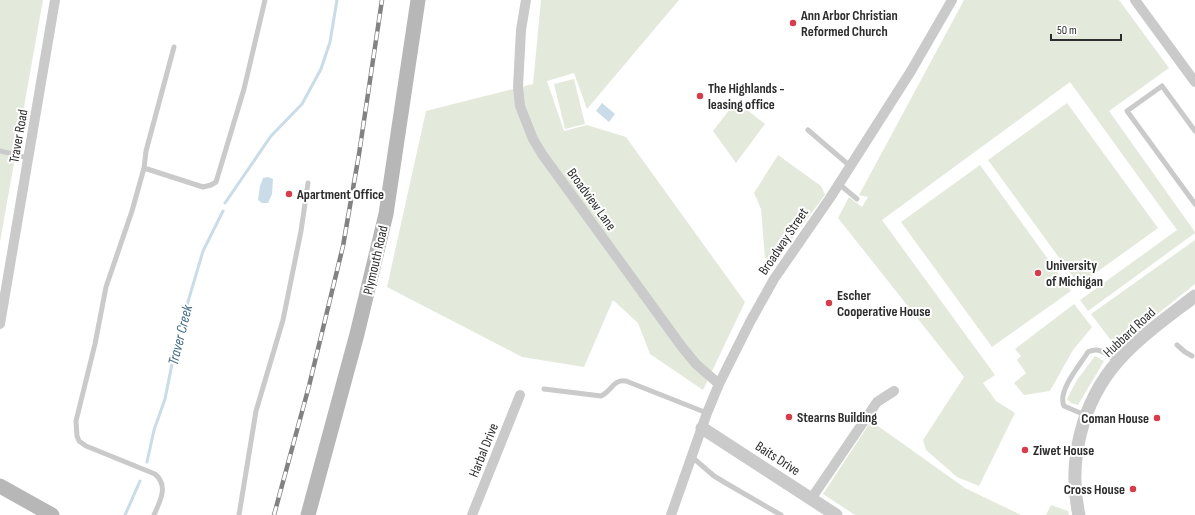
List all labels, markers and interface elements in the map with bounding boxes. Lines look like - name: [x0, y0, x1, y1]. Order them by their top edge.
- place label: Ann Arbor Christian Reformed Church: [800, 7, 898, 40]
- scale bar: [1051, 16, 1121, 42]
- marker: Ann Arbor Christian Reformed Church: [788, 18, 798, 28]
- text: 50 m: [1057, 23, 1077, 38]
- place label: The Highlands - leasing office: [708, 80, 785, 113]
- marker: The Highlands - leasing office: [695, 91, 705, 101]
- street label: Traver Road: [5, 108, 32, 164]
- street label: Broadview Lane: [563, 165, 620, 234]
- place label: Apartment Office: [296, 186, 384, 203]
- marker: Apartment Office: [284, 189, 294, 199]
- street label: Broadway Street: [755, 205, 812, 278]
- street label: Plymouth Road: [359, 224, 392, 296]
- place label: University of Michigan: [1046, 257, 1103, 290]
- marker: University of Michigan: [1033, 268, 1043, 278]
- place label: Escher Cooperative House: [837, 287, 931, 320]
- marker: Escher Cooperative House: [824, 298, 834, 308]
- water label: Traver Creek: [164, 303, 197, 367]
- street label: Hubbard Road: [1100, 304, 1159, 361]
- place label: Stearns Building: [797, 409, 877, 426]
- place label: Coman House: [1081, 410, 1149, 427]
- marker: Stearns Building: [784, 412, 794, 422]
- marker: Coman House: [1152, 413, 1162, 423]
- street label: Harbal Drive: [465, 421, 502, 480]
- street label: Baits Drive: [752, 438, 803, 479]
- place label: Ziwet House: [1033, 442, 1094, 459]
- marker: Ziwet House: [1020, 445, 1030, 455]
- place label: Cross House: [1064, 481, 1125, 498]
- marker: Cross House: [1128, 484, 1138, 494]

